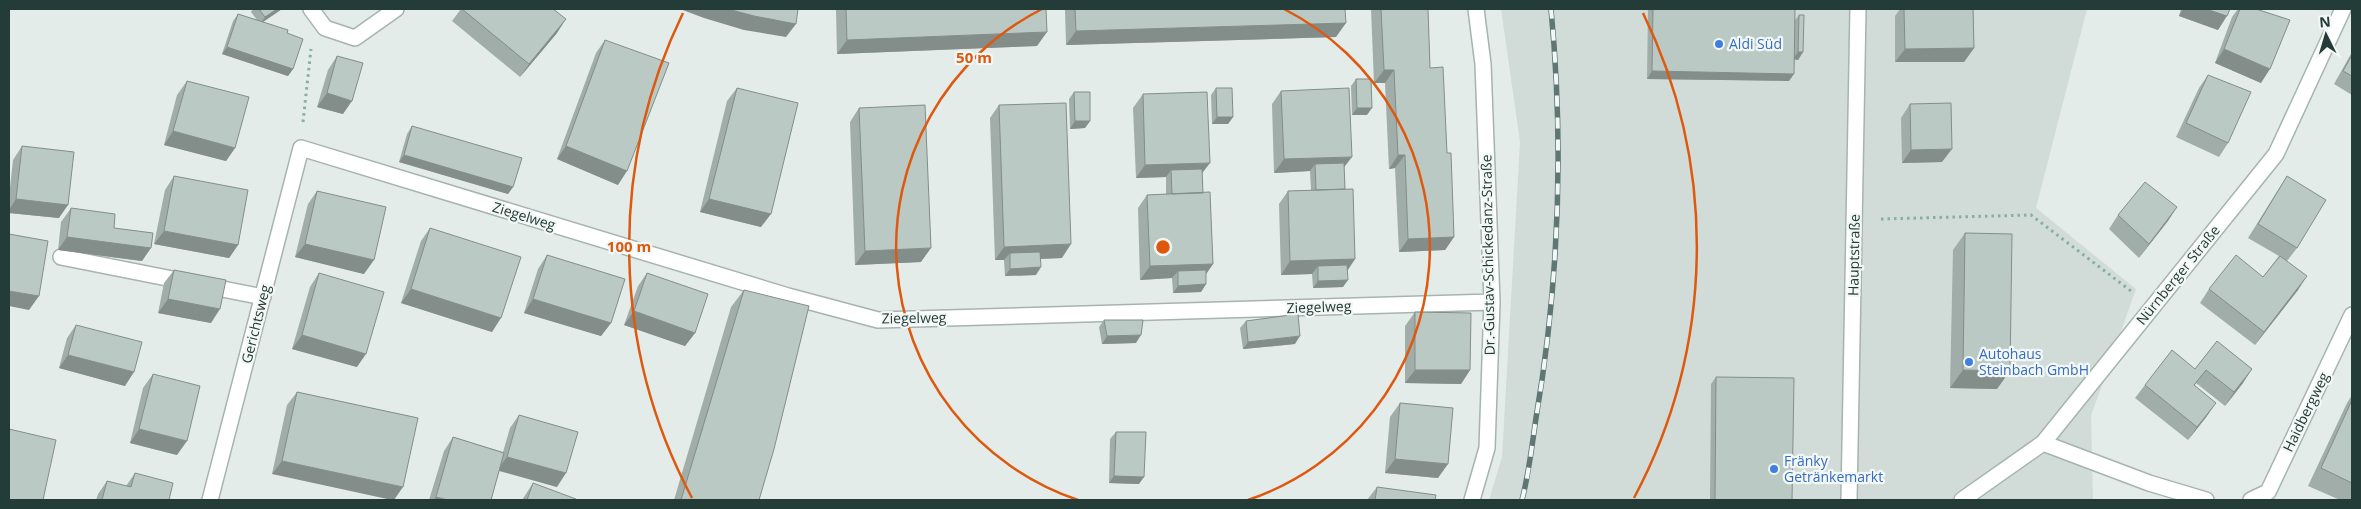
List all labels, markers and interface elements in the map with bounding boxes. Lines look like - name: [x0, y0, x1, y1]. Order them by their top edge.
- north arrow: [2301, 10, 2351, 60]
- text: N: [2318, 12, 2331, 32]
- place label: Aldi Süd: [1729, 34, 1782, 53]
- marker: Aldi Süd: [1713, 38, 1725, 50]
- text: 50 m: [956, 47, 992, 67]
- street label: Dr.-Gustav-Schickedanz-Straße: [1476, 154, 1499, 356]
- street label: Ziegelweg: [490, 197, 558, 234]
- street label: Hauptstraße: [1843, 214, 1864, 296]
- street label: Nürnberger Straße: [2131, 221, 2224, 329]
- text: 100 m: [607, 236, 651, 256]
- centre of rings: [1154, 238, 1172, 256]
- street label: Gerichtsweg: [237, 282, 275, 365]
- street label: Ziegelweg: [1286, 296, 1352, 317]
- street label: Ziegelweg: [881, 307, 947, 328]
- place label: Autohaus Steinbach GmbH: [1979, 344, 2089, 379]
- marker: Autohaus Steinbach GmbH: [1963, 356, 1975, 368]
- street label: Haidbergweg: [2278, 368, 2333, 455]
- place label: Fränky Getränkemarkt: [1784, 451, 1883, 486]
- marker: Fränky Getränkemarkt: [1768, 463, 1780, 475]

